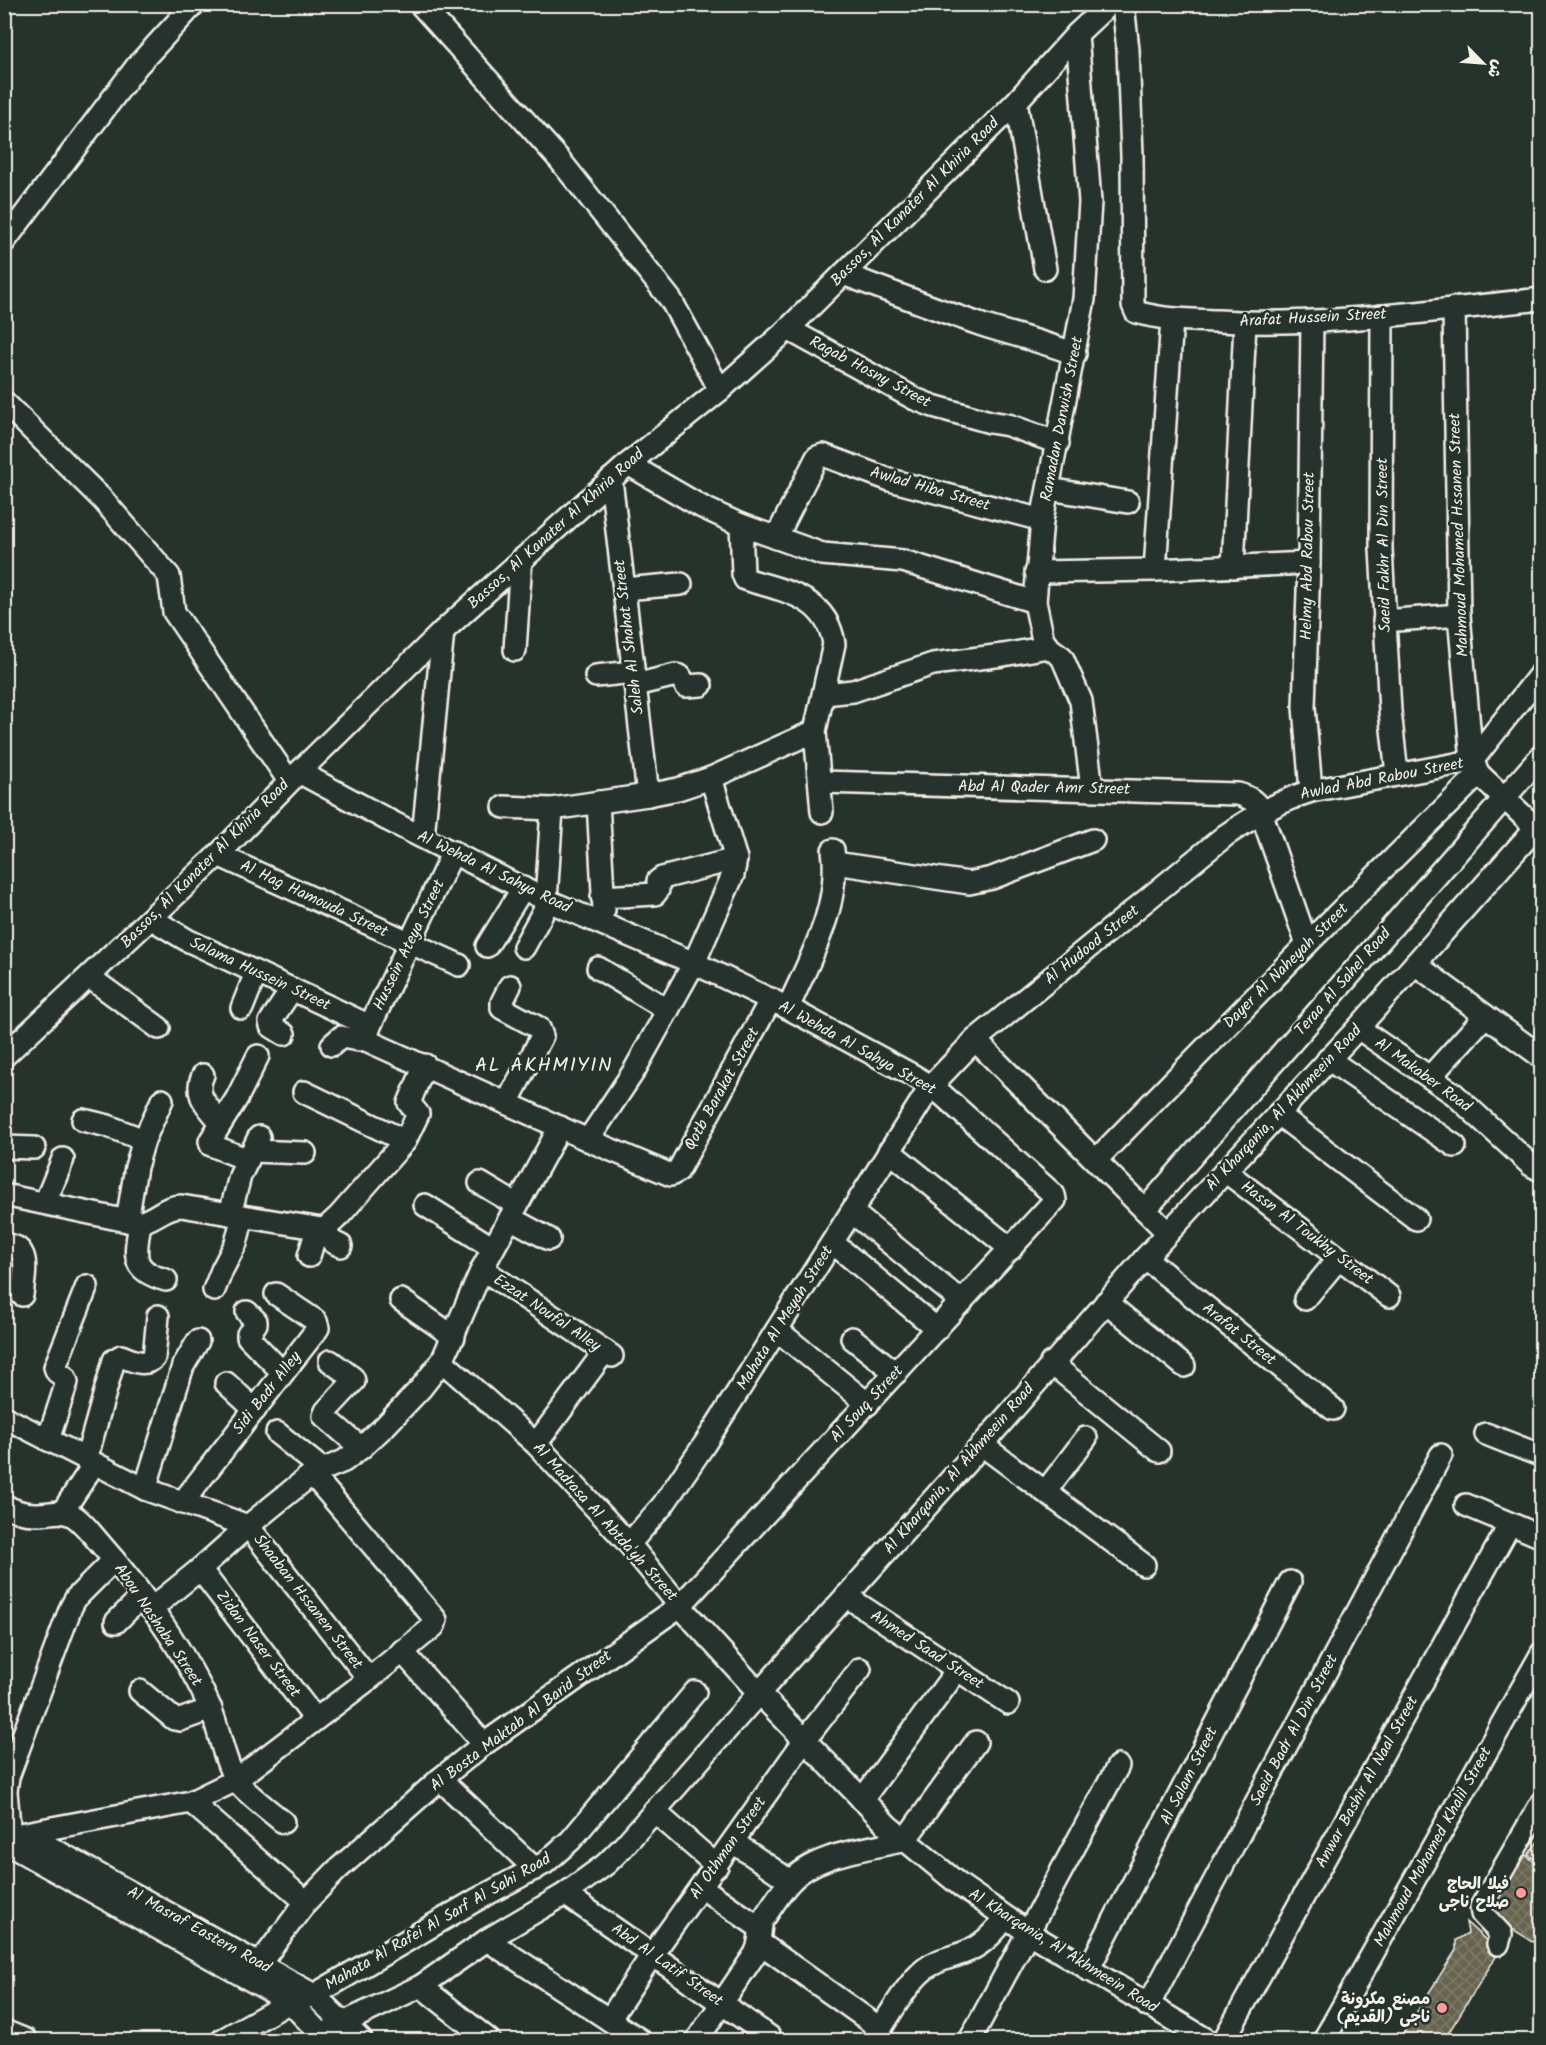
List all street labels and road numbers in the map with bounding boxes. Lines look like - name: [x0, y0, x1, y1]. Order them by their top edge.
- street label: Bassos, Al Kanater Al Khiria Road: [825, 111, 1006, 292]
- street label: Arafat Hussein Street: [1239, 302, 1388, 334]
- street label: Ragab Hosny Street: [805, 329, 936, 415]
- street label: Ramadan Darwish Street: [1034, 334, 1090, 504]
- street label: Mahmoud Mohamed Hssanen Street: [1442, 412, 1476, 657]
- street label: Bassos, Al Kanater Al Khiria Road: [462, 442, 651, 615]
- street label: Saeid Fakhr Al Din Street: [1370, 457, 1398, 633]
- street label: Awlad Hiba Street: [867, 460, 994, 518]
- street label: Helmy Abd Rabou Street: [1294, 471, 1322, 640]
- street label: Saleh Al Shahat Street: [607, 557, 651, 716]
- street label: Awlad Abd Rabou Street: [1298, 751, 1467, 807]
- street label: Bassos, Al Kanater Al Khiria Road: [115, 773, 296, 954]
- street label: Abd Al Qader Amr Street: [958, 774, 1131, 802]
- street label: Al Wehda Al Sahya Road: [413, 824, 576, 921]
- street label: Al Hag Hamouda Street: [236, 854, 393, 945]
- street label: Hussein Ateya Street: [366, 874, 452, 1015]
- street label: Dayer Al Naheyah Street: [1217, 897, 1355, 1035]
- street label: Al Hudood Street: [1039, 898, 1146, 991]
- street label: Teraa Al Sahel Road: [1289, 921, 1398, 1042]
- street label: Salama Hussein Street: [186, 930, 335, 1018]
- street label: Al Wehda Al Sahya Street: [774, 994, 941, 1102]
- street label: Al Kharqania, Al Akhmeein Road: [1200, 1018, 1369, 1197]
- street label: Qotb Barakat Street: [678, 1022, 767, 1155]
- street label: Al Makaber Road: [1369, 1031, 1478, 1119]
- street label: Hassn Al Toukhy Street: [1235, 1175, 1379, 1292]
- street label: Mahata Al Meyah Street: [730, 1240, 840, 1395]
- street label: Ezzat Noufal Alley: [488, 1268, 606, 1359]
- street label: Arafat Street: [1196, 1296, 1282, 1372]
- street label: Sidi Badr Alley: [226, 1345, 308, 1440]
- street label: Al Souq Street: [824, 1359, 910, 1448]
- street label: Al Kharqania, Al Akhmeein Road: [877, 1377, 1041, 1560]
- street label: Al Madrasa Al Abtda'yh Street: [526, 1437, 684, 1608]
- street label: Shaaban Hssanen Street: [247, 1529, 369, 1676]
- street label: Abou Nashaba Street: [107, 1558, 209, 1692]
- street label: Zidan Naser Street: [209, 1585, 307, 1704]
- street label: Ahmed Saad Street: [865, 1604, 989, 1697]
- street label: Al Bosta Maktab Al Barid Street: [425, 1644, 618, 1798]
- street label: Saeid Badr Al Din Street: [1243, 1649, 1345, 1810]
- street label: Anwar Bashir Al Naal Street: [1309, 1691, 1425, 1873]
- street label: Al Salam Street: [1154, 1722, 1225, 1829]
- street label: Mahmoud Mohamed Khalil Street: [1367, 1742, 1499, 1952]
- street label: Al Othman Street: [683, 1791, 773, 1904]
- street label: Mahata Al Rafei Al Sarf Al Sahi Road: [320, 1846, 557, 1997]
- street label: Al Masraf Eastern Road: [122, 1880, 277, 1981]
- street label: Al Kharqania, Al Akhmeein Road: [963, 1882, 1164, 2020]
- street label: Abd Al Latif Street: [606, 1917, 729, 2014]

